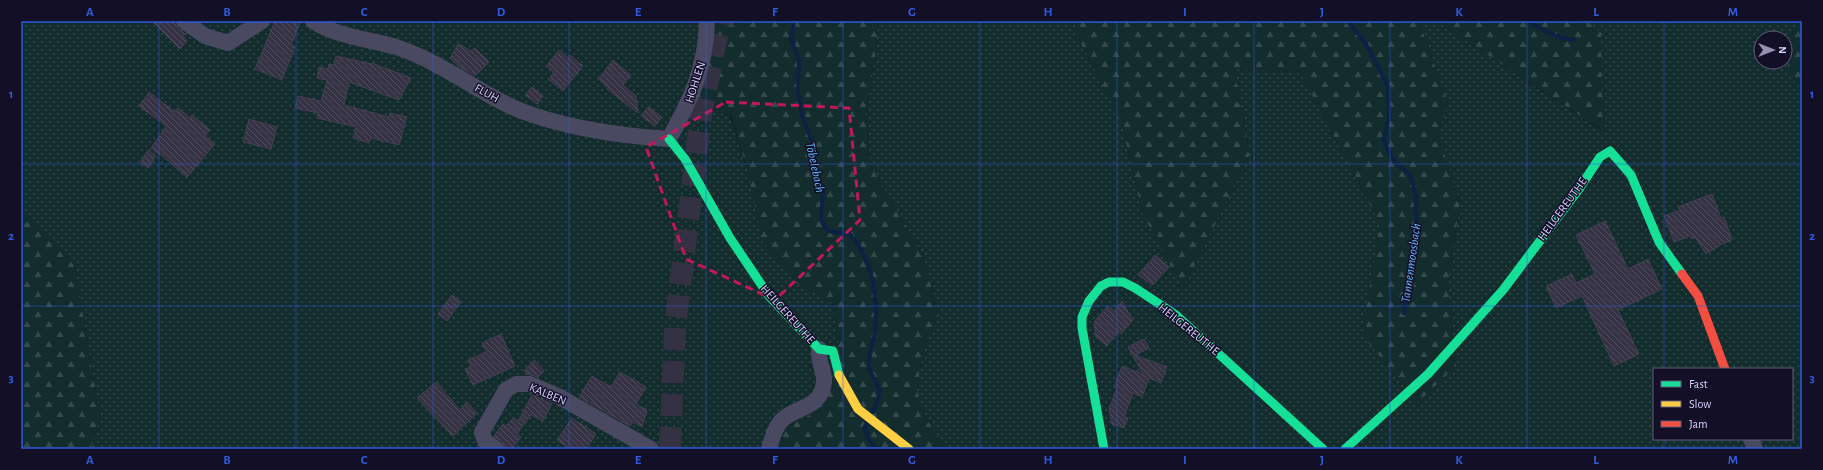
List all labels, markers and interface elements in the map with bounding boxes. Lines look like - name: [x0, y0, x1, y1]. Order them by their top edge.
- text: A: [86, 6, 94, 19]
- text: B: [223, 6, 231, 19]
- text: C: [361, 6, 368, 19]
- text: D: [497, 6, 506, 19]
- text: E: [635, 6, 642, 19]
- text: F: [772, 6, 779, 19]
- text: G: [908, 6, 916, 19]
- text: H: [1043, 6, 1053, 19]
- text: I: [1183, 6, 1187, 19]
- text: J: [1320, 6, 1324, 19]
- text: K: [1455, 6, 1463, 19]
- text: L: [1593, 6, 1599, 19]
- text: M: [1728, 6, 1738, 19]
- north arrow: [1753, 30, 1793, 70]
- text: N: [1777, 46, 1788, 54]
- street label: HOHLEN: [683, 60, 707, 104]
- street label: FLUH: [473, 81, 501, 105]
- text: 1: [9, 88, 13, 101]
- text: 1: [1810, 88, 1814, 101]
- water label: Töbelebach: [803, 141, 826, 194]
- street label: HEILGEREUTHE: [1535, 175, 1589, 243]
- water label: Tannenmoosbach: [1399, 223, 1423, 304]
- text: 2: [8, 230, 14, 243]
- text: 2: [1809, 230, 1815, 243]
- street label: HEILGEREUTHE: [759, 282, 818, 346]
- street label: HEILGEREUTHE: [1156, 301, 1222, 357]
- legend: [1653, 368, 1793, 440]
- text: 3: [8, 372, 14, 385]
- text: 3: [1809, 372, 1815, 385]
- text: Fast: [1689, 378, 1708, 390]
- street label: KALBEN: [528, 381, 568, 407]
- text: Slow: [1689, 398, 1711, 410]
- text: Jam: [1689, 418, 1708, 430]
- text: A: [86, 454, 94, 467]
- text: B: [223, 454, 231, 467]
- text: C: [361, 454, 368, 467]
- text: D: [497, 454, 506, 467]
- text: E: [635, 454, 642, 467]
- text: F: [772, 454, 779, 467]
- text: G: [908, 454, 916, 467]
- text: H: [1043, 454, 1053, 467]
- text: I: [1183, 454, 1187, 467]
- text: J: [1320, 454, 1324, 467]
- text: K: [1455, 454, 1463, 467]
- text: L: [1593, 454, 1599, 467]
- text: M: [1728, 454, 1738, 467]

